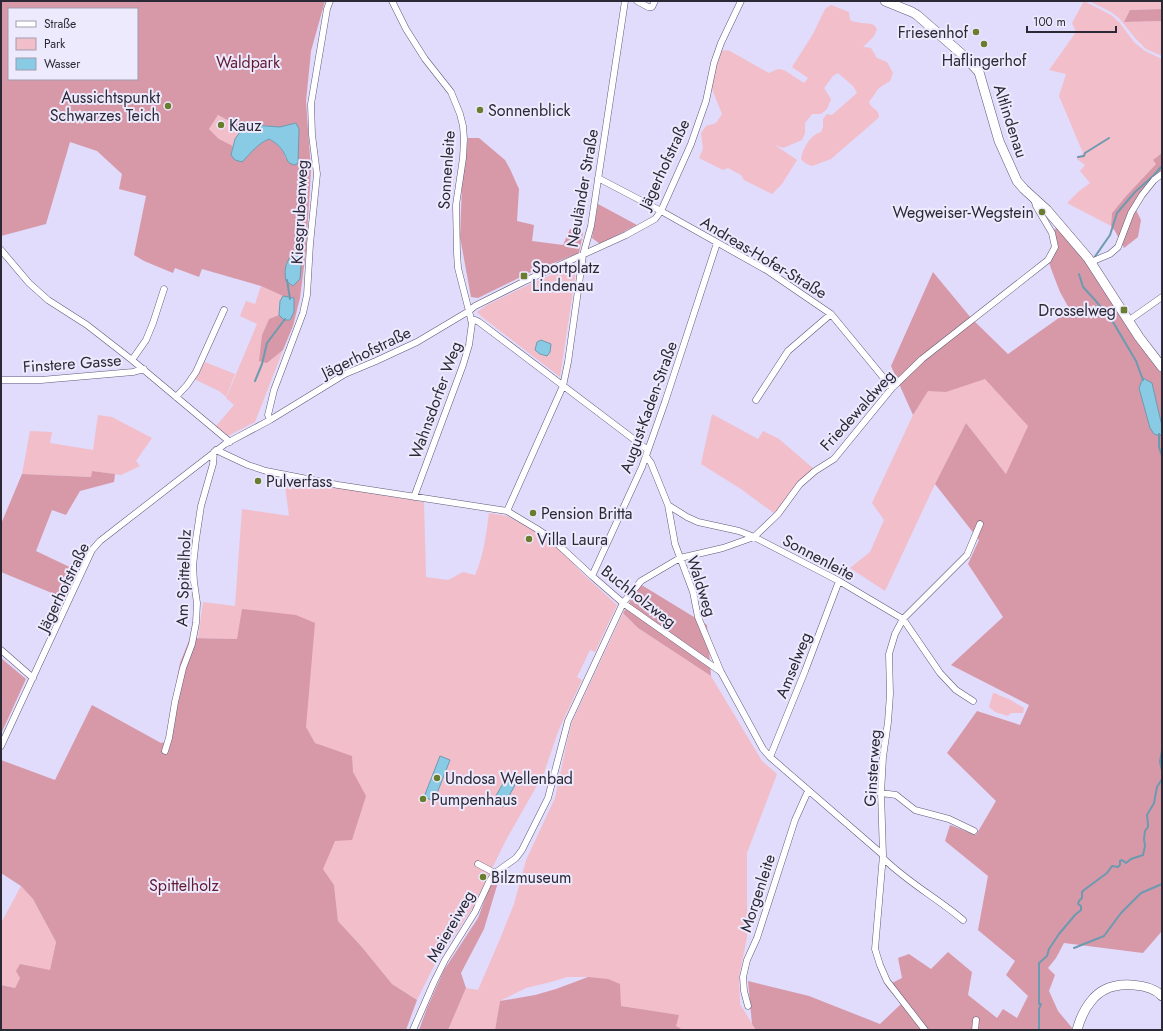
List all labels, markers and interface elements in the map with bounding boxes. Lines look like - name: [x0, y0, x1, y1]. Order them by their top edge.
- legend: [8, 8, 138, 80]
- scale bar: [1027, 8, 1116, 34]
- text: 100 m: [1033, 13, 1066, 31]
- text: Straße: [44, 15, 76, 33]
- place label: Friesenhof: [898, 21, 968, 44]
- marker: Friesenhof: [971, 27, 981, 37]
- text: Park: [44, 35, 66, 53]
- marker: Haflingerhof: [979, 39, 989, 49]
- place label: Haflingerhof: [942, 49, 1027, 72]
- park label: Waldpark: [216, 51, 281, 74]
- text: Wasser: [44, 55, 81, 73]
- street label: Altlindenau: [988, 81, 1033, 161]
- place label: Aussichtspunkt Schwarzes Teich: [50, 86, 160, 127]
- place label: Sonnenblick: [488, 99, 572, 122]
- marker: Aussichtspunkt Schwarzes Teich: [163, 101, 173, 111]
- marker: Sonnenblick: [475, 105, 485, 115]
- place label: Kauz: [229, 114, 262, 137]
- street label: Jägerhofstraße: [633, 115, 695, 215]
- marker: Kauz: [216, 120, 226, 130]
- street label: Neuländer Straße: [561, 127, 604, 249]
- street label: Sonnenleite: [432, 130, 461, 210]
- street label: Kiesgrubenweg: [285, 159, 314, 265]
- place label: Wegweiser-Wegstein: [892, 201, 1034, 224]
- marker: Wegweiser-Wegstein: [1037, 207, 1047, 217]
- street label: Andreas-Hofer-Straße: [696, 210, 831, 304]
- place label: Sportplatz Lindenau: [532, 256, 600, 297]
- marker: Sportplatz Lindenau: [519, 271, 529, 281]
- place label: Drosselweg: [1038, 299, 1116, 322]
- marker: Drosselweg: [1119, 305, 1129, 315]
- street label: Jägerhofstraße: [316, 321, 415, 385]
- street label: Wahnsdorfer Weg: [404, 338, 467, 462]
- street label: August-Kaden-Straße: [614, 338, 683, 476]
- street label: Finstere Gasse: [22, 349, 122, 378]
- street label: Friedewaldweg: [815, 365, 900, 456]
- place label: Pulverfass: [266, 470, 332, 493]
- marker: Pulverfass: [253, 476, 263, 486]
- place label: Pension Britta: [541, 502, 632, 525]
- marker: Pension Britta: [528, 508, 538, 518]
- street label: Am Spittelholz: [170, 528, 197, 627]
- place label: Villa Laura: [537, 528, 608, 551]
- street label: Sonnenleite: [778, 529, 859, 586]
- marker: Villa Laura: [524, 534, 534, 544]
- street label: Jägerhofstraße: [31, 539, 95, 638]
- street label: Waldweg: [681, 553, 722, 620]
- street label: Buchholzweg: [596, 560, 681, 633]
- street label: Amselweg: [770, 629, 817, 702]
- street label: Ginsterweg: [858, 729, 887, 807]
- place label: Undosa Wellenbad: [445, 767, 573, 790]
- marker: Undosa Wellenbad: [432, 773, 442, 783]
- place label: Pumpenhaus: [431, 788, 517, 811]
- marker: Pumpenhaus: [418, 794, 428, 804]
- street label: Morgenleite: [734, 851, 781, 935]
- place label: Bilzmuseum: [491, 866, 572, 889]
- marker: Bilzmuseum: [478, 872, 488, 882]
- park label: Spittelholz: [149, 874, 220, 897]
- street label: Meiereiweg: [421, 886, 480, 966]

